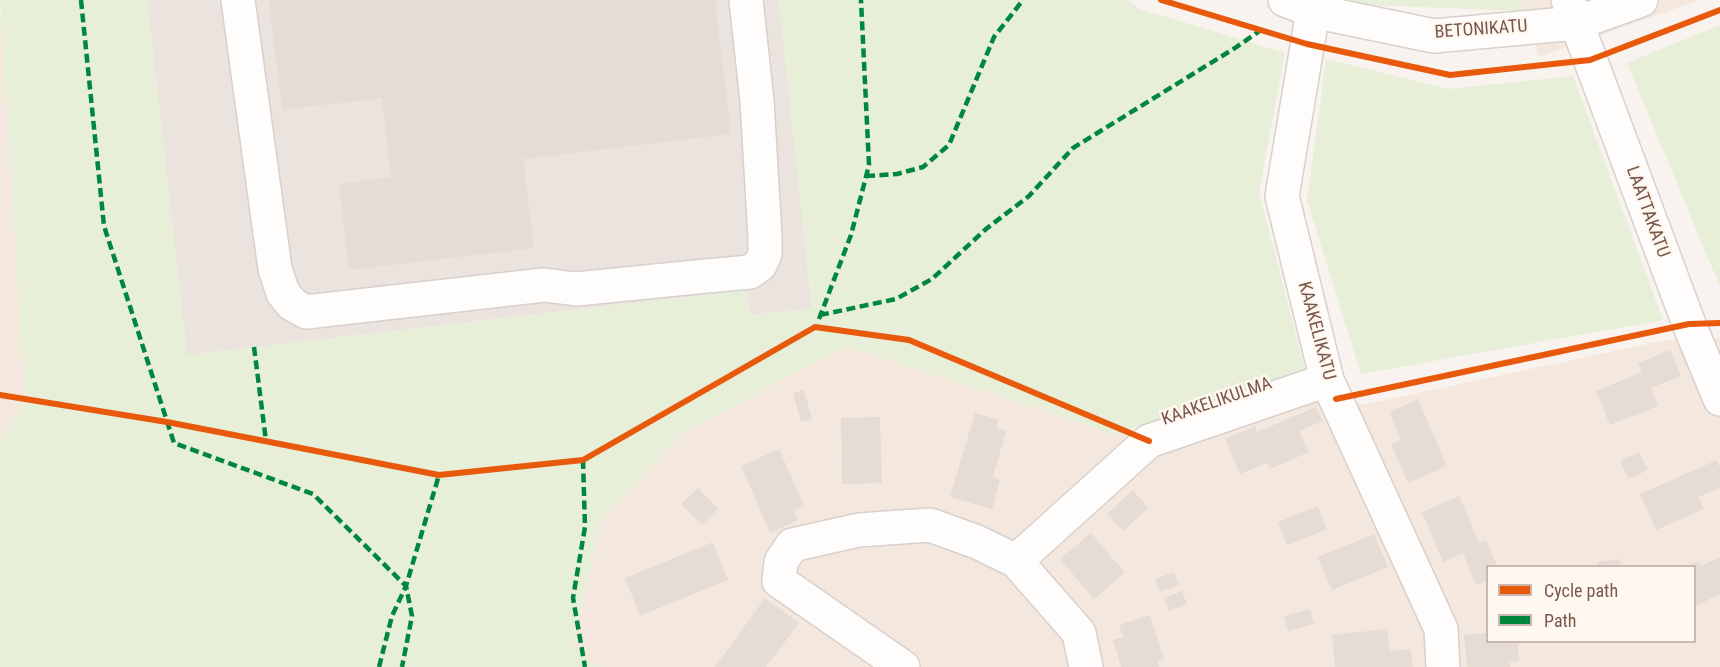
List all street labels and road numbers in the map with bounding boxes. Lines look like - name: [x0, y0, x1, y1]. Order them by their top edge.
- street label: BETONIKATU: [1434, 16, 1528, 44]
- street label: LAATTAKATU: [1621, 163, 1673, 261]
- street label: KAAKELIKATU: [1293, 279, 1339, 383]
- street label: KAAKELIKULMA: [1159, 373, 1275, 431]

